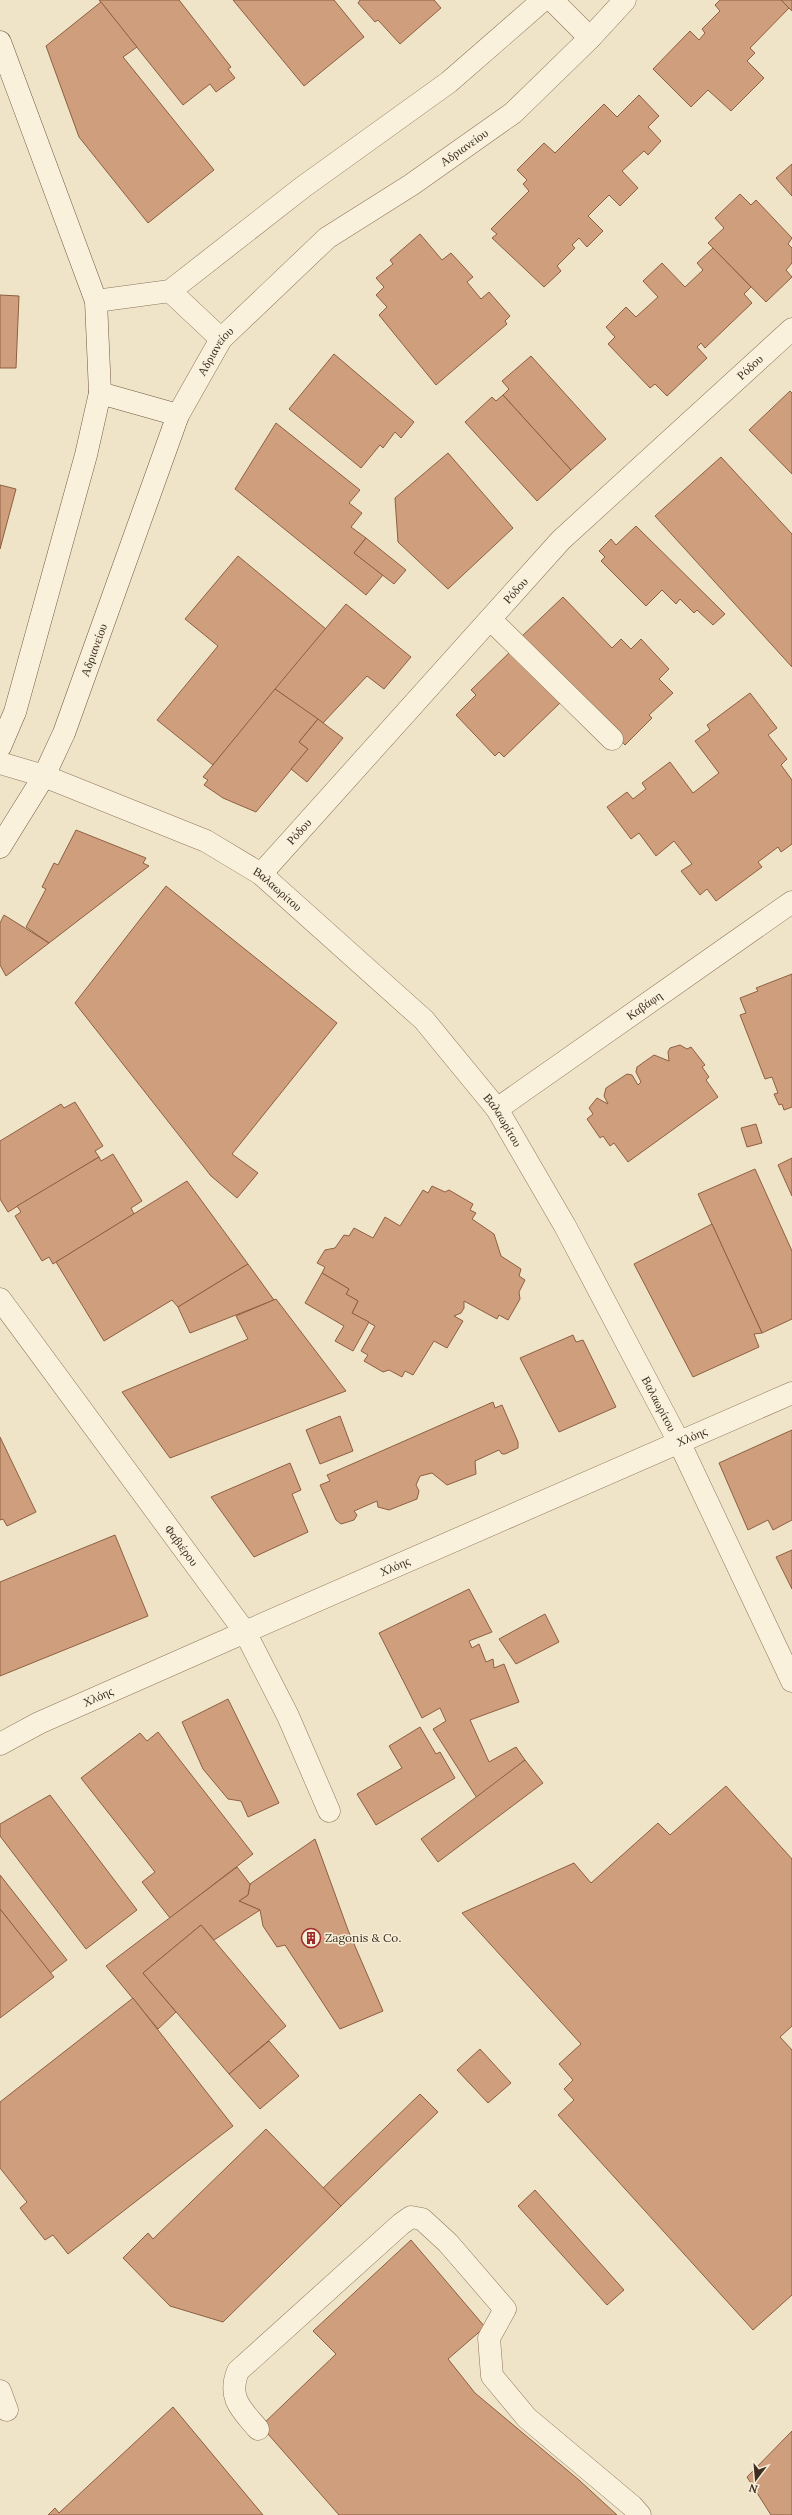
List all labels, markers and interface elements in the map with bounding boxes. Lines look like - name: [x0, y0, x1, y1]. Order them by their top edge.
- street label: Αδριανείου: [437, 125, 491, 169]
- street label: Αδριανείου: [194, 323, 236, 378]
- street label: Ρόδου: [733, 351, 766, 383]
- street label: Ρόδου: [500, 574, 531, 606]
- street label: Αδριανείου: [77, 621, 110, 678]
- street label: Ρόδου: [283, 815, 314, 848]
- street label: Βαλαωρίτου: [251, 863, 306, 914]
- street label: Καβάφη: [623, 988, 665, 1023]
- street label: Βαλαωρίτου: [480, 1090, 525, 1149]
- street label: Βαλαωρίτου: [639, 1374, 680, 1434]
- street label: Χλόης: [674, 1423, 709, 1450]
- street label: Φαβιέρου: [162, 1522, 202, 1569]
- street label: Χλόης: [377, 1553, 412, 1579]
- street label: Χλόης: [81, 1683, 116, 1710]
- building icon: Zagonis & Co.: [300, 1927, 322, 1949]
- place label: Zagonis & Co.: [325, 1930, 401, 1945]
- north arrow: [736, 2459, 776, 2499]
- text: N: [747, 2481, 759, 2497]

